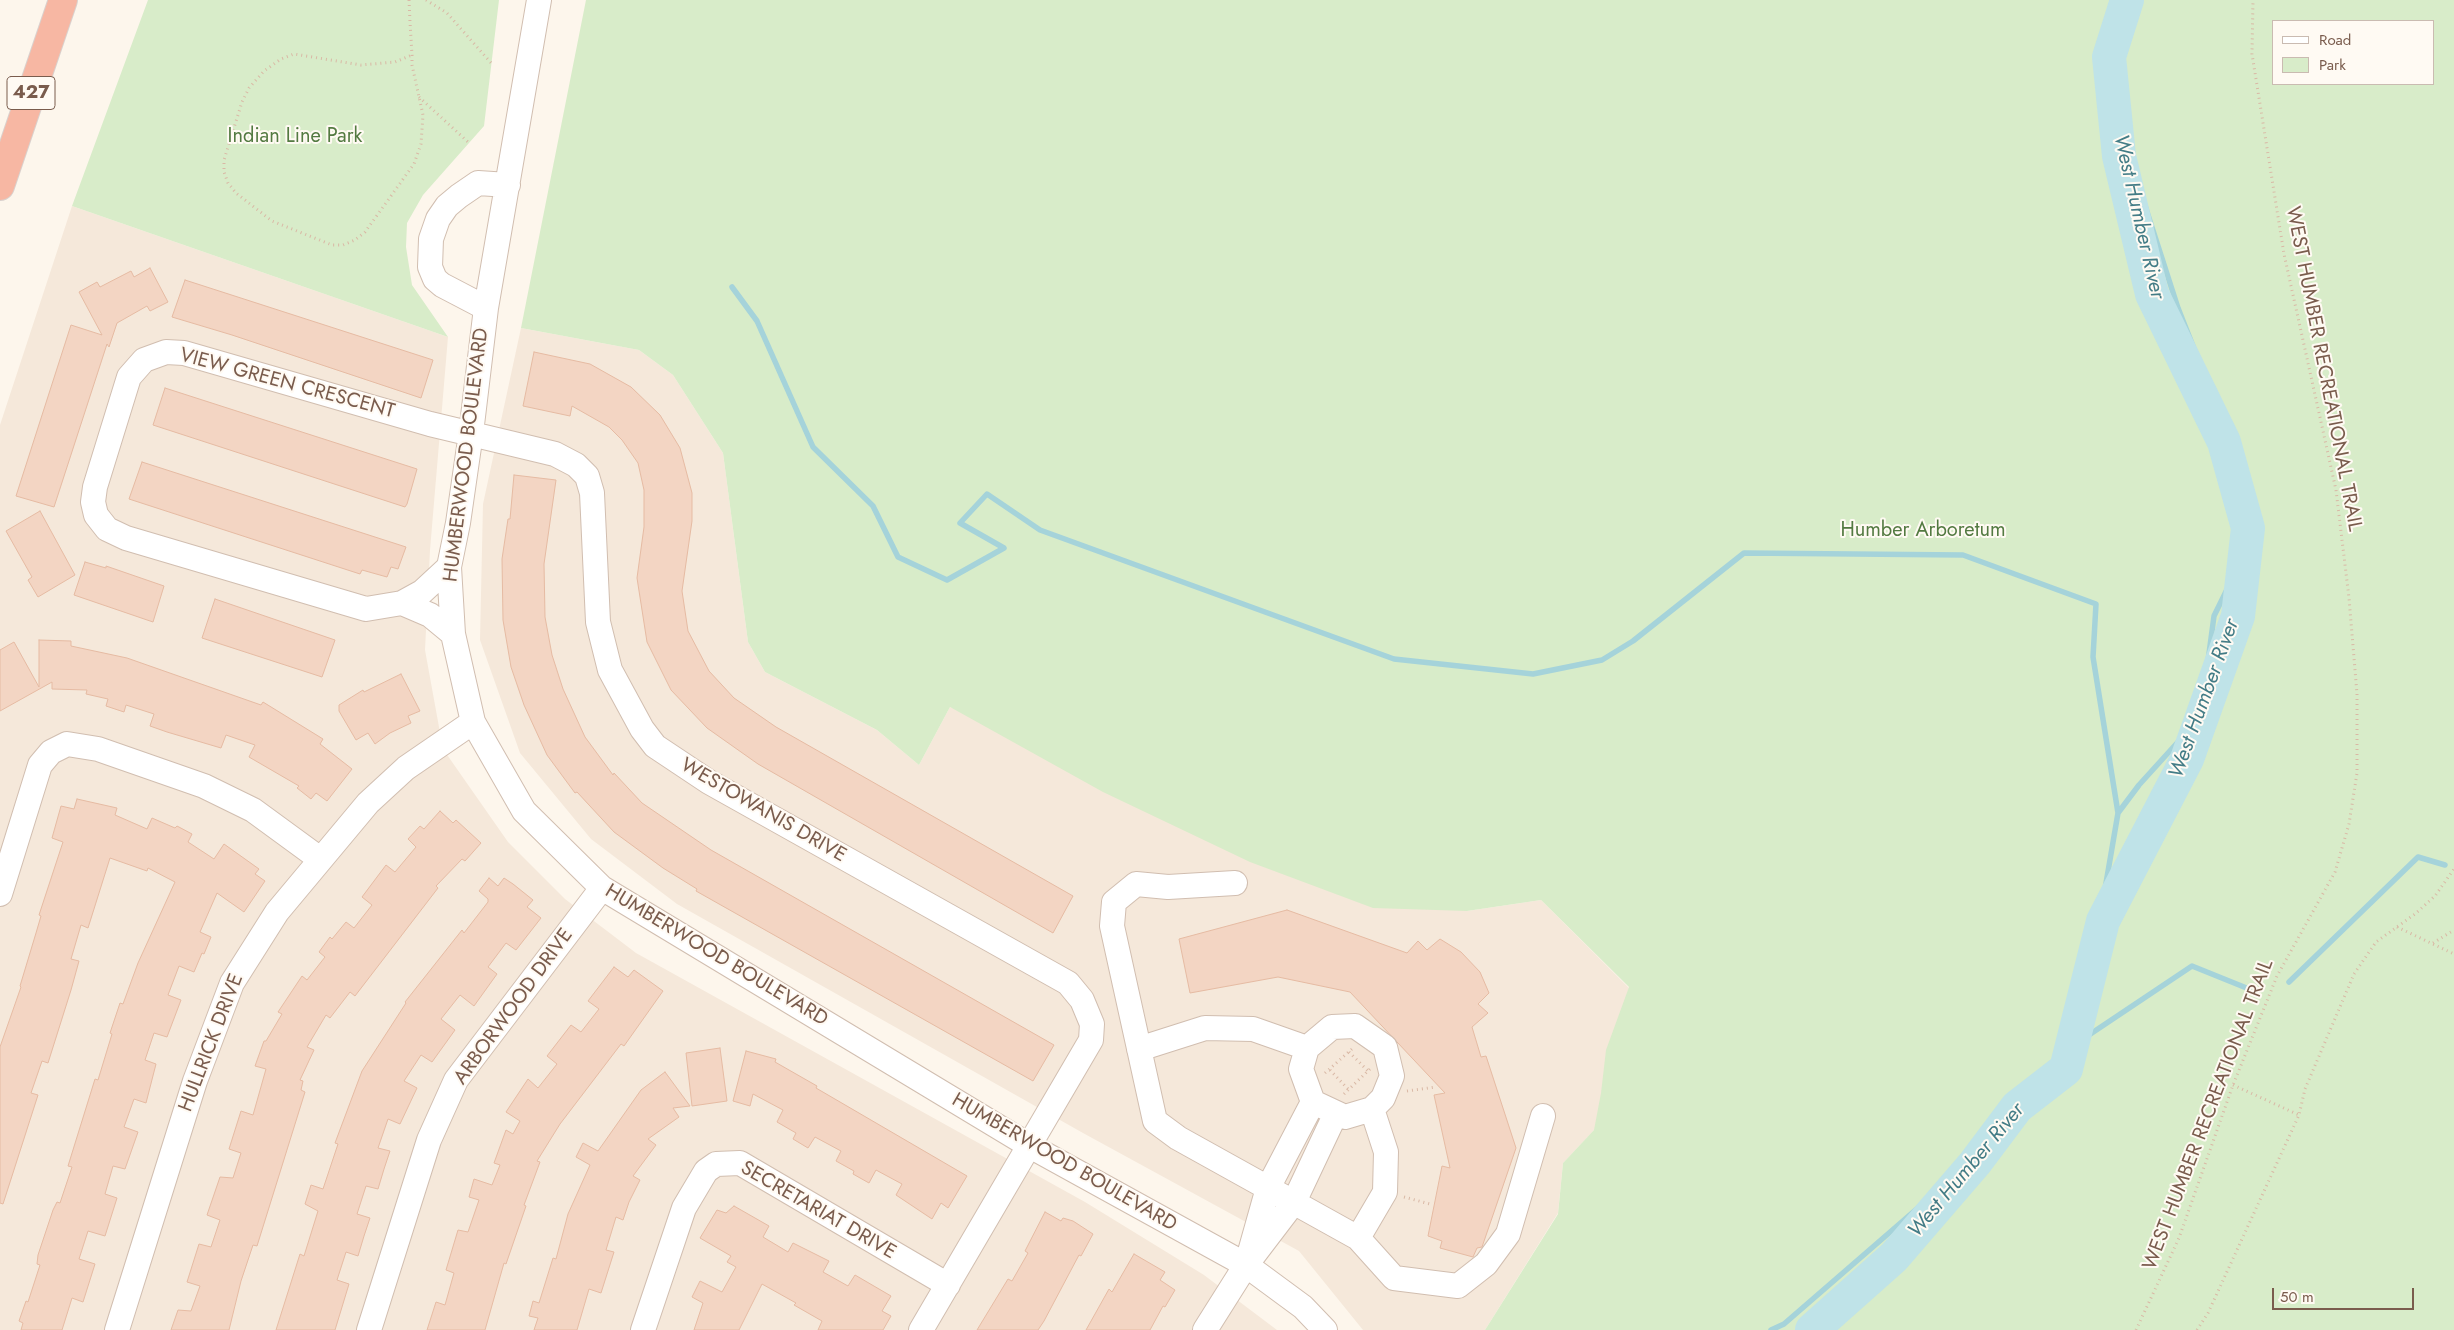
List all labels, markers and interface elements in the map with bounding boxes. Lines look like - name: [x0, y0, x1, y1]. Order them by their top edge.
- legend: [2272, 20, 2434, 85]
- text: Road: [2319, 29, 2351, 51]
- text: Park: [2319, 54, 2346, 76]
- road number: 427: [7, 76, 55, 110]
- park label: Indian Line Park: [228, 125, 362, 149]
- water label: West Humber River: [2107, 132, 2169, 302]
- street label: WEST HUMBER RECREATIONAL TRAIL: [2280, 204, 2366, 534]
- street label: HUMBERWOOD BOULEVARD: [440, 327, 494, 583]
- street label: VIEW GREEN CRESCENT: [177, 344, 397, 424]
- park label: Humber Arboretum: [1840, 519, 2006, 543]
- water label: West Humber River: [2164, 616, 2246, 782]
- street label: WESTOWANIS DRIVE: [676, 754, 850, 868]
- street label: HUMBERWOOD BOULEVARD: [600, 880, 832, 1032]
- street label: ARBORWOOD DRIVE: [449, 924, 579, 1090]
- street label: WEST HUMBER RECREATIONAL TRAIL: [2139, 956, 2279, 1274]
- street label: HULLRICK DRIVE: [175, 971, 249, 1115]
- street label: HUMBERWOOD BOULEVARD: [947, 1089, 1181, 1237]
- water label: West Humber River: [1903, 1099, 2031, 1243]
- street label: SECRETARIAT DRIVE: [736, 1157, 900, 1265]
- scale bar: [2274, 1278, 2416, 1310]
- text: 50 m: [2280, 1286, 2314, 1308]

